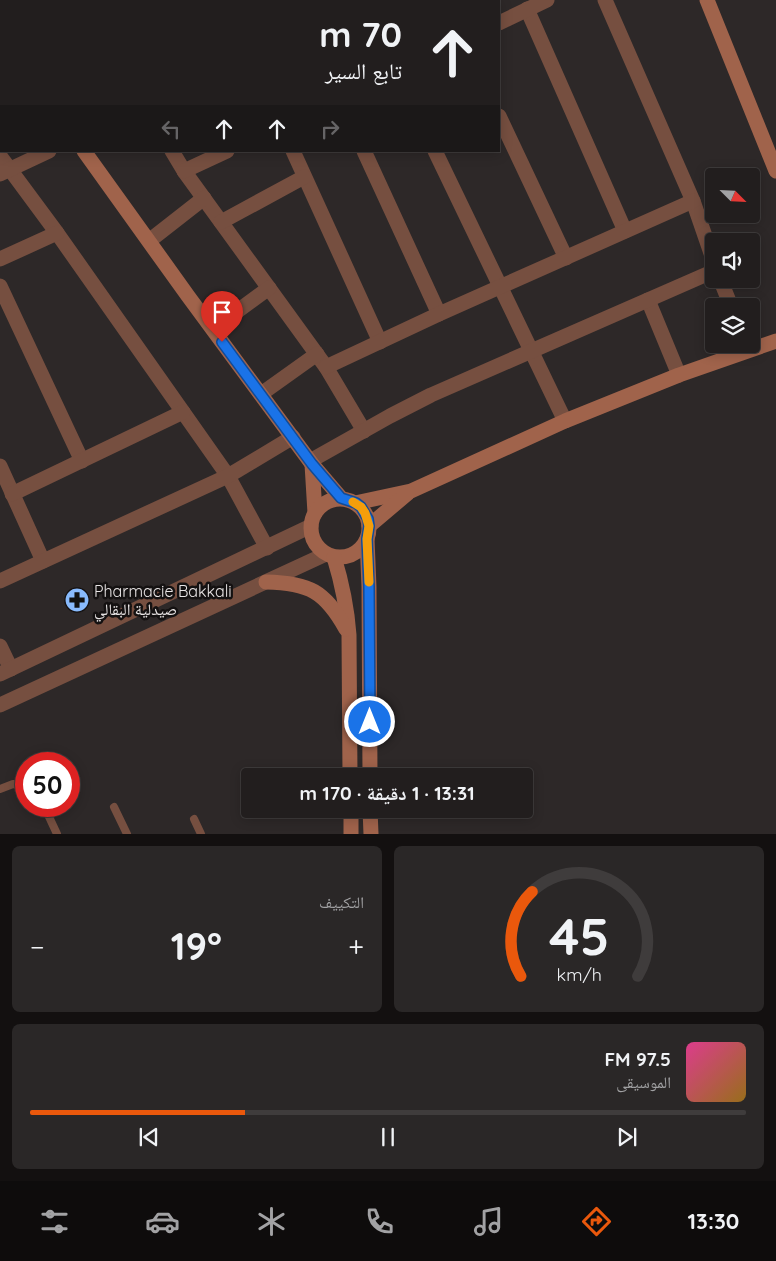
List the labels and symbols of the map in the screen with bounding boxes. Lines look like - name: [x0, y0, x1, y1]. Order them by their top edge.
- north arrow: [705, 168, 760, 222]
- pin: [201, 291, 243, 342]
- place label: Pharmacie Bakkali صيدلية البقالي: [94, 581, 232, 622]
- pharmacy icon: Pharmacie Bakkali صيدلية البقالي: [64, 587, 90, 613]
- position arrow: [343, 695, 395, 747]
- speed limit sign: 50: [15, 752, 80, 817]

